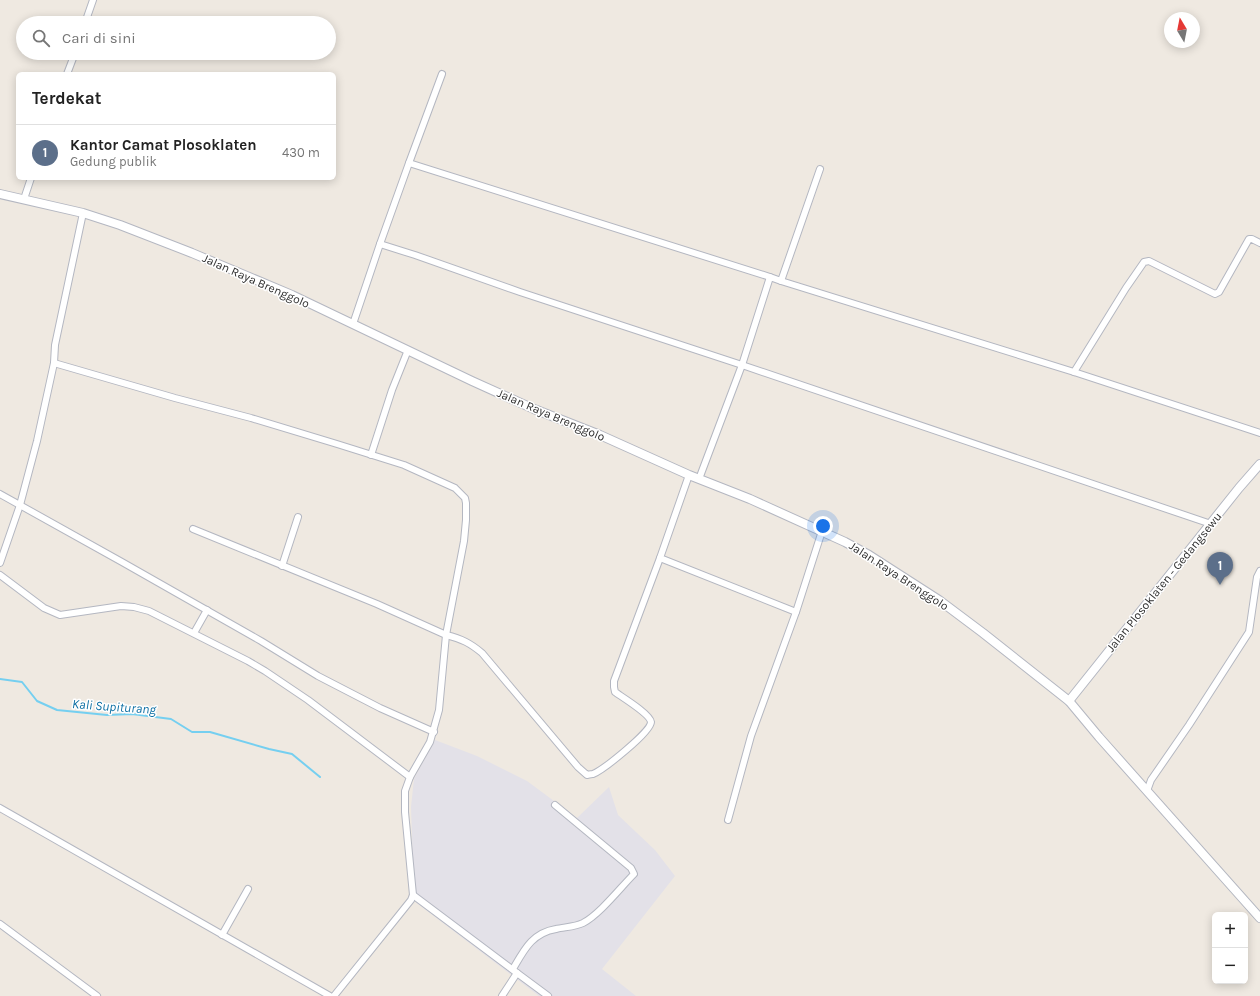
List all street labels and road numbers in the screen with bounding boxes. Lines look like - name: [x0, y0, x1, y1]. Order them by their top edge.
- street label: Jalan Raya Brenggolo: [200, 251, 312, 311]
- street label: Jalan Raya Brenggolo: [495, 386, 607, 444]
- street label: Jalan Plosoklaten - Gedangsewu: [1103, 509, 1225, 655]
- street label: Jalan Raya Brenggolo: [847, 539, 951, 613]

